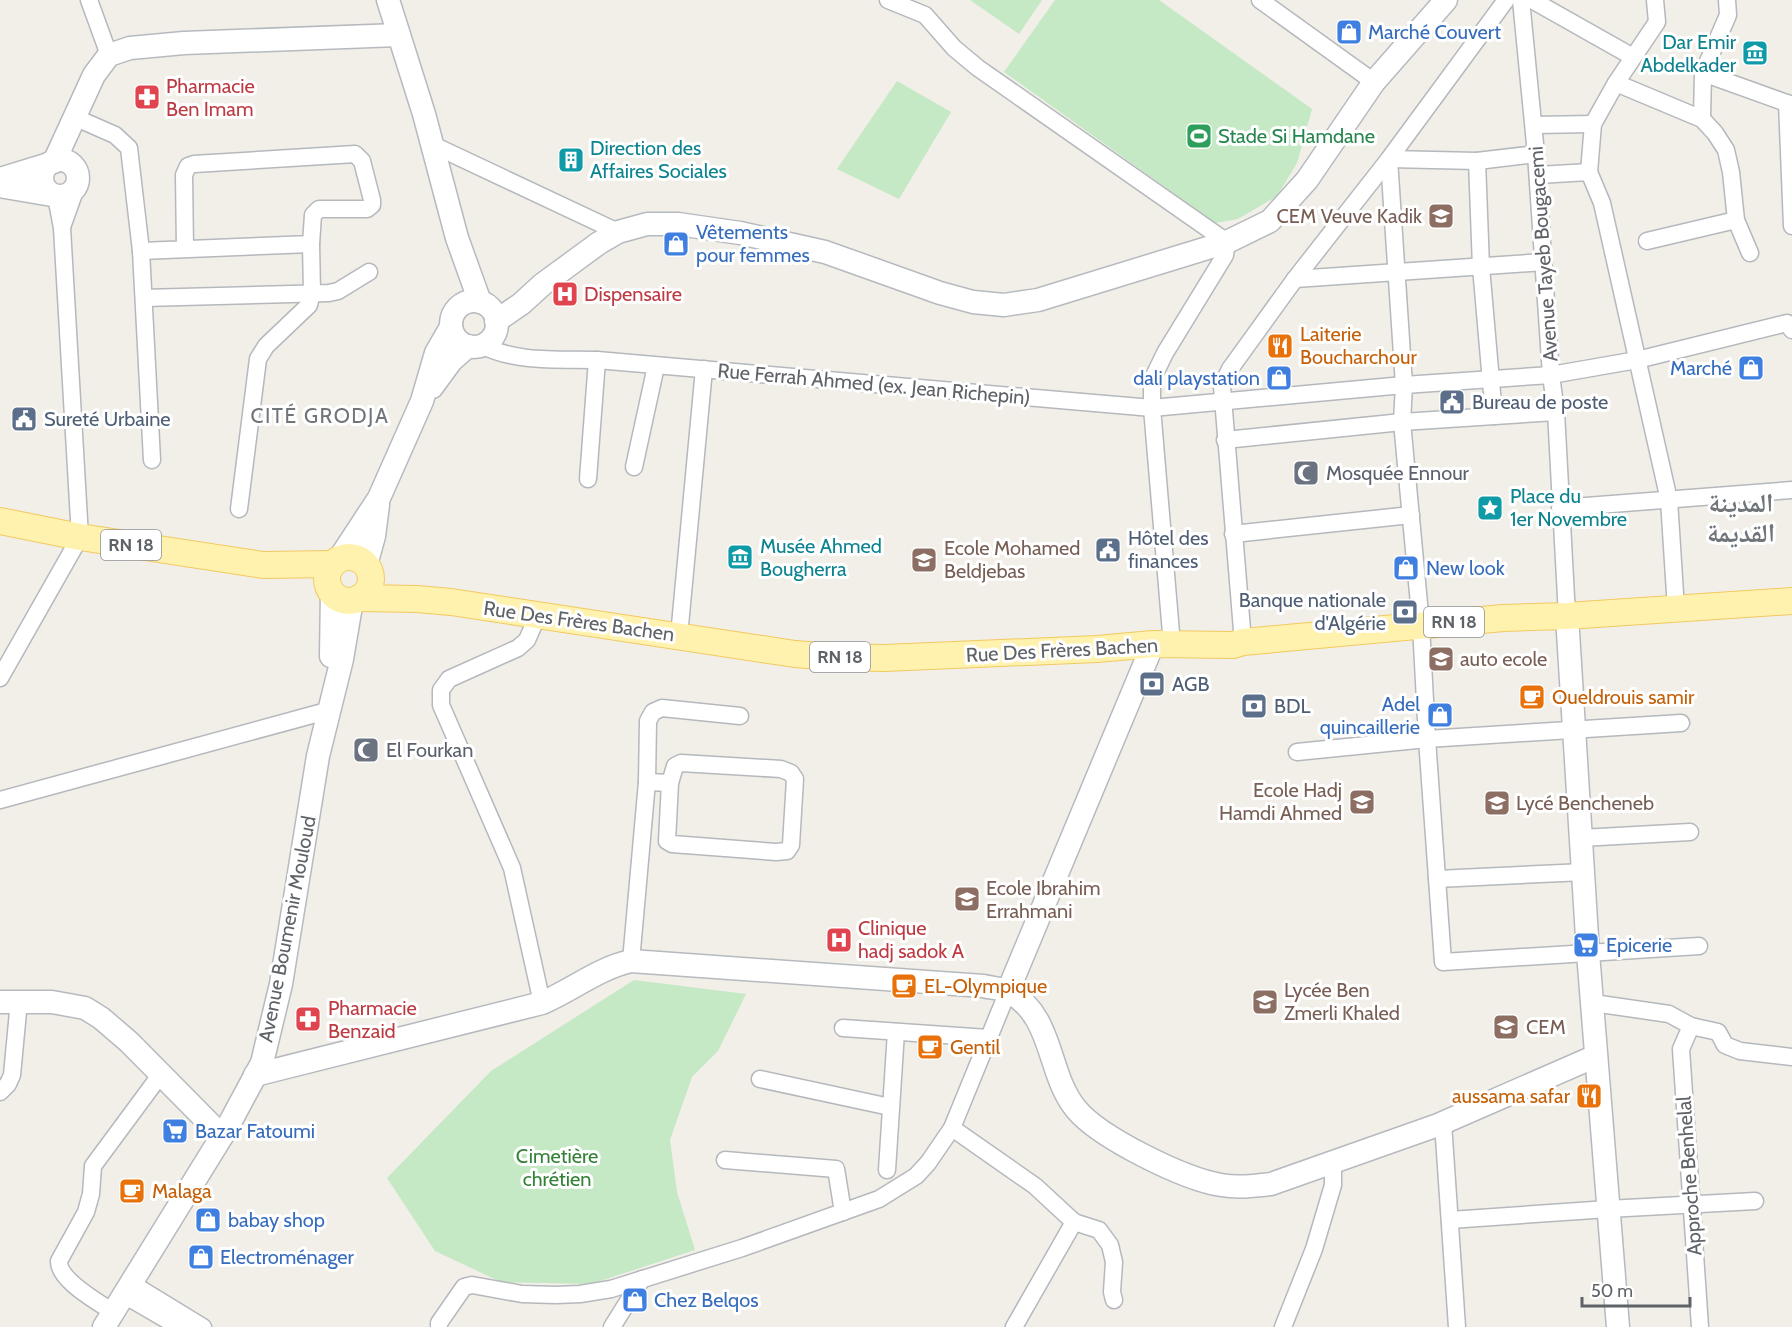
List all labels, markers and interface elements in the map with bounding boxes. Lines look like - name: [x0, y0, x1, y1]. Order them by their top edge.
- shop icon: Marché Couvert: [1334, 17, 1364, 47]
- place label: Marché Couvert: [1368, 20, 1501, 44]
- place label: Dar Emir Abdelkader: [1640, 30, 1737, 77]
- museum icon: Dar Emir Abdelkader: [1740, 38, 1770, 68]
- place label: Pharmacie Ben Imam: [166, 74, 255, 121]
- pharmacy icon: Pharmacie Ben Imam: [132, 82, 162, 112]
- sports icon: Stade Si Hamdane: [1184, 121, 1214, 151]
- place label: Stade Si Hamdane: [1218, 124, 1375, 148]
- place label: Direction des Affaires Sociales: [590, 136, 727, 183]
- building icon: Direction des Affaires Sociales: [556, 145, 586, 175]
- street label: Avenue Tayeb Bougacemi: [1523, 145, 1563, 363]
- school or university icon: CEM Veuve Kadik: [1426, 201, 1456, 231]
- place label: CEM Veuve Kadik: [1277, 204, 1422, 228]
- place label: Vêtements pour femmes: [696, 220, 810, 267]
- shop icon: Vêtements pour femmes: [661, 229, 691, 259]
- hospital icon: Dispensaire: [550, 279, 580, 309]
- place label: Dispensaire: [584, 282, 682, 306]
- place label: Laiterie Boucharchour: [1300, 322, 1417, 369]
- restaurant icon: Laiterie Boucharchour: [1265, 331, 1295, 361]
- shop icon: Marché: [1736, 353, 1766, 383]
- place label: Marché: [1670, 356, 1732, 380]
- street label: Rue Ferrah Ahmed (ex. Jean Richepin): [717, 358, 1031, 410]
- shop icon: dali playstation: [1264, 363, 1294, 393]
- place label: dali playstation: [1133, 366, 1260, 390]
- public building icon: Bureau de poste: [1437, 387, 1467, 417]
- place label: Bureau de poste: [1472, 390, 1608, 414]
- district label: CITÉ GRODJA: [251, 403, 389, 428]
- public building icon: Sureté Urbaine: [9, 404, 39, 434]
- place label: Sureté Urbaine: [44, 407, 171, 431]
- mosque icon: Mosquée Ennour: [1291, 458, 1321, 488]
- place label: Mosquée Ennour: [1326, 461, 1470, 485]
- place label: Place du 1er Novembre: [1510, 484, 1627, 531]
- district label: المدينة القديمة: [1707, 487, 1775, 549]
- place icon: Place du 1er Novembre: [1475, 493, 1505, 523]
- place label: Hôtel des finances: [1128, 526, 1208, 573]
- road number: RN 18: [101, 530, 161, 560]
- place label: Musée Ahmed Bougherra: [760, 534, 882, 581]
- public building icon: Hôtel des finances: [1093, 535, 1123, 565]
- place label: Ecole Mohamed Beldjebas: [944, 536, 1080, 583]
- museum icon: Musée Ahmed Bougherra: [725, 542, 755, 572]
- school or university icon: Ecole Mohamed Beldjebas: [909, 545, 939, 575]
- shop icon: New look: [1391, 553, 1421, 583]
- place label: New look: [1426, 556, 1505, 580]
- place label: Banque nationale d'Algérie: [1239, 588, 1386, 635]
- street label: Rue Des Frères Bachen: [482, 596, 676, 646]
- bank icon: Banque nationale d'Algérie: [1390, 597, 1420, 627]
- road number: RN 18: [1424, 607, 1484, 637]
- street label: Rue Des Frères Bachen: [965, 633, 1159, 667]
- road number: RN 18: [810, 642, 870, 672]
- school or university icon: auto ecole: [1426, 644, 1456, 674]
- place label: auto ecole: [1460, 647, 1547, 671]
- bank icon: AGB: [1137, 669, 1167, 699]
- place label: AGB: [1172, 672, 1210, 696]
- cafe icon: Oueldrouis samir: [1517, 682, 1547, 712]
- place label: Oueldrouis samir: [1552, 685, 1695, 709]
- bank icon: BDL: [1239, 691, 1269, 721]
- place label: Adel quincaillerie: [1320, 692, 1420, 739]
- place label: BDL: [1274, 694, 1311, 718]
- shop icon: Adel quincaillerie: [1425, 700, 1455, 730]
- mosque icon: El Fourkan: [351, 735, 381, 765]
- place label: El Fourkan: [386, 738, 473, 762]
- place label: Ecole Hadj Hamdi Ahmed: [1219, 778, 1342, 825]
- school or university icon: Ecole Hadj Hamdi Ahmed: [1347, 787, 1377, 817]
- school or university icon: Lycé Bencheneb: [1482, 788, 1512, 818]
- place label: Lycé Bencheneb: [1516, 791, 1654, 815]
- street label: Avenue Boumenir Mouloud: [253, 814, 321, 1044]
- place label: Ecole Ibrahim Errahmani: [986, 876, 1100, 923]
- school or university icon: Ecole Ibrahim Errahmani: [952, 884, 982, 914]
- place label: Clinique hadj sadok A: [858, 916, 965, 963]
- hospital icon: Clinique hadj sadok A: [824, 925, 854, 955]
- supermarket icon: Epicerie: [1571, 930, 1601, 960]
- place label: Epicerie: [1606, 933, 1672, 957]
- cafe icon: EL-Olympique: [889, 971, 919, 1001]
- place label: EL-Olympique: [924, 974, 1047, 998]
- place label: Lycée Ben Zmerli Khaled: [1284, 978, 1400, 1025]
- school or university icon: Lycée Ben Zmerli Khaled: [1250, 987, 1280, 1017]
- place label: Pharmacie Benzaid: [328, 996, 417, 1043]
- pharmacy icon: Pharmacie Benzaid: [293, 1004, 323, 1034]
- school or university icon: CEM: [1491, 1012, 1521, 1042]
- place label: CEM: [1526, 1015, 1566, 1039]
- cafe icon: Gentil: [915, 1032, 945, 1062]
- place label: Gentil: [950, 1035, 1001, 1059]
- restaurant icon: aussama safar: [1574, 1081, 1604, 1111]
- place label: aussama safar: [1452, 1084, 1571, 1108]
- street label: Approche Benhelal: [1671, 1095, 1707, 1257]
- supermarket icon: Bazar Fatoumi: [160, 1116, 190, 1146]
- place label: Bazar Fatoumi: [195, 1119, 315, 1143]
- park label: Cimetière chrétien: [516, 1144, 598, 1191]
- cafe icon: Malaga: [117, 1176, 147, 1206]
- place label: Malaga: [152, 1179, 212, 1203]
- shop icon: babay shop: [193, 1205, 223, 1235]
- place label: babay shop: [228, 1208, 325, 1232]
- shop icon: Electroménager: [186, 1242, 216, 1272]
- place label: Electroménager: [220, 1245, 355, 1269]
- scale bar: [1582, 1270, 1690, 1308]
- text: 50 m: [1591, 1280, 1633, 1302]
- shop icon: Chez Belqos: [620, 1285, 650, 1315]
- place label: Chez Belqos: [654, 1288, 759, 1312]

